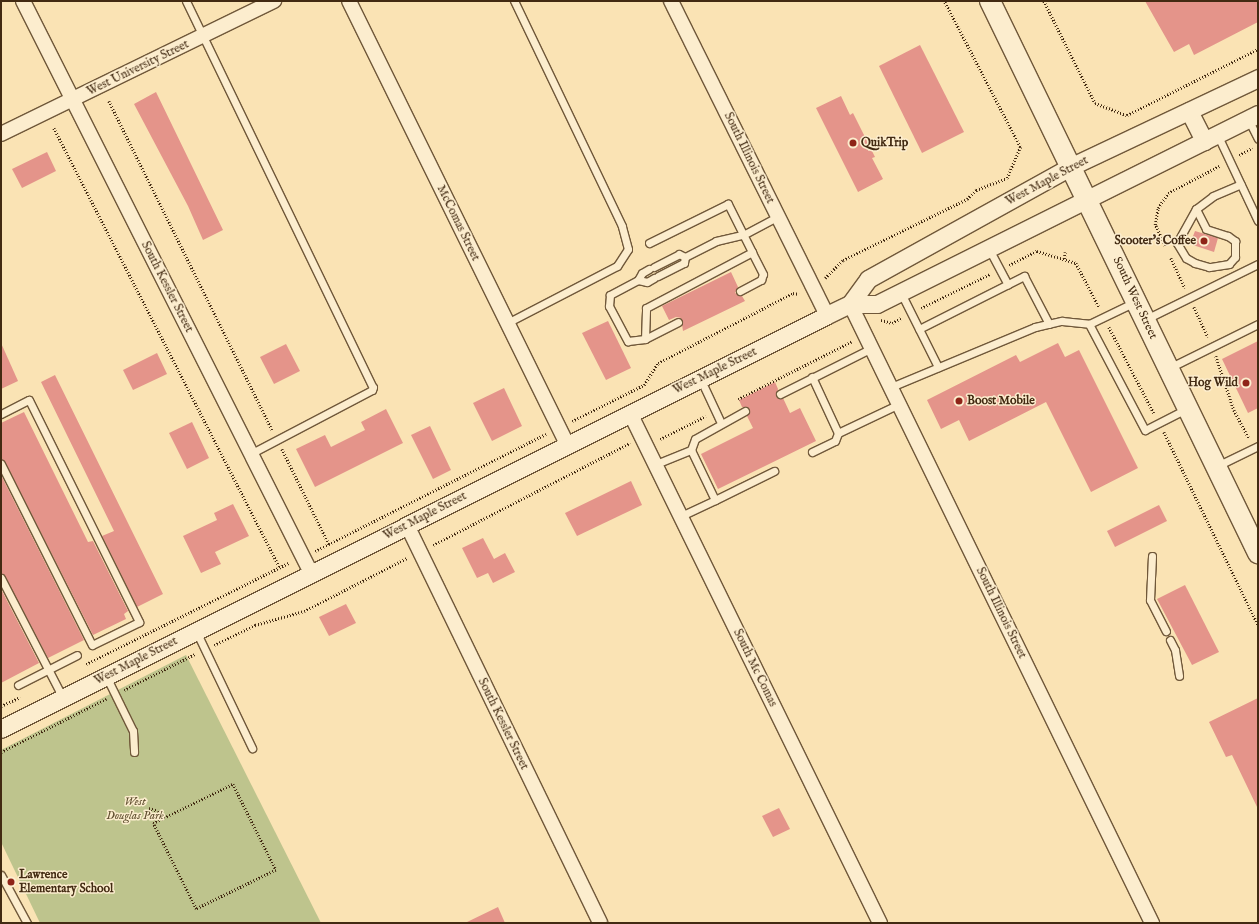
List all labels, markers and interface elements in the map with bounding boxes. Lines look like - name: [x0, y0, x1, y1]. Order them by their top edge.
- street label: West University Street: [85, 37, 191, 99]
- street label: South Illinois Street: [721, 110, 777, 206]
- place label: QuikTrip: [861, 136, 908, 150]
- marker: QuikTrip: [848, 138, 858, 148]
- street label: West Maple Street: [1003, 153, 1091, 209]
- street label: McComas Street: [433, 183, 483, 263]
- place label: Scooter's Coffee: [1114, 234, 1196, 248]
- marker: Scooter's Coffee: [1199, 236, 1209, 246]
- street label: South Kessler Street: [138, 239, 196, 335]
- street label: South West Street: [1110, 255, 1160, 341]
- street label: West Maple Street: [671, 344, 759, 398]
- place label: Hog Wild: [1188, 376, 1238, 390]
- marker: Hog Wild: [1241, 378, 1251, 388]
- place label: Boost Mobile: [967, 394, 1035, 408]
- marker: Boost Mobile: [954, 396, 964, 406]
- street label: West Maple Street: [381, 489, 469, 543]
- street label: South Illinois Street: [973, 565, 1029, 661]
- street label: South Mc Comas: [730, 627, 780, 709]
- street label: West Maple Street: [92, 634, 180, 688]
- street label: South Kessler Street: [475, 676, 531, 772]
- park label: West Douglas Park: [106, 795, 164, 823]
- place label: Lawrence Elementary School: [19, 868, 113, 896]
- marker: Lawrence Elementary School: [6, 877, 16, 887]

